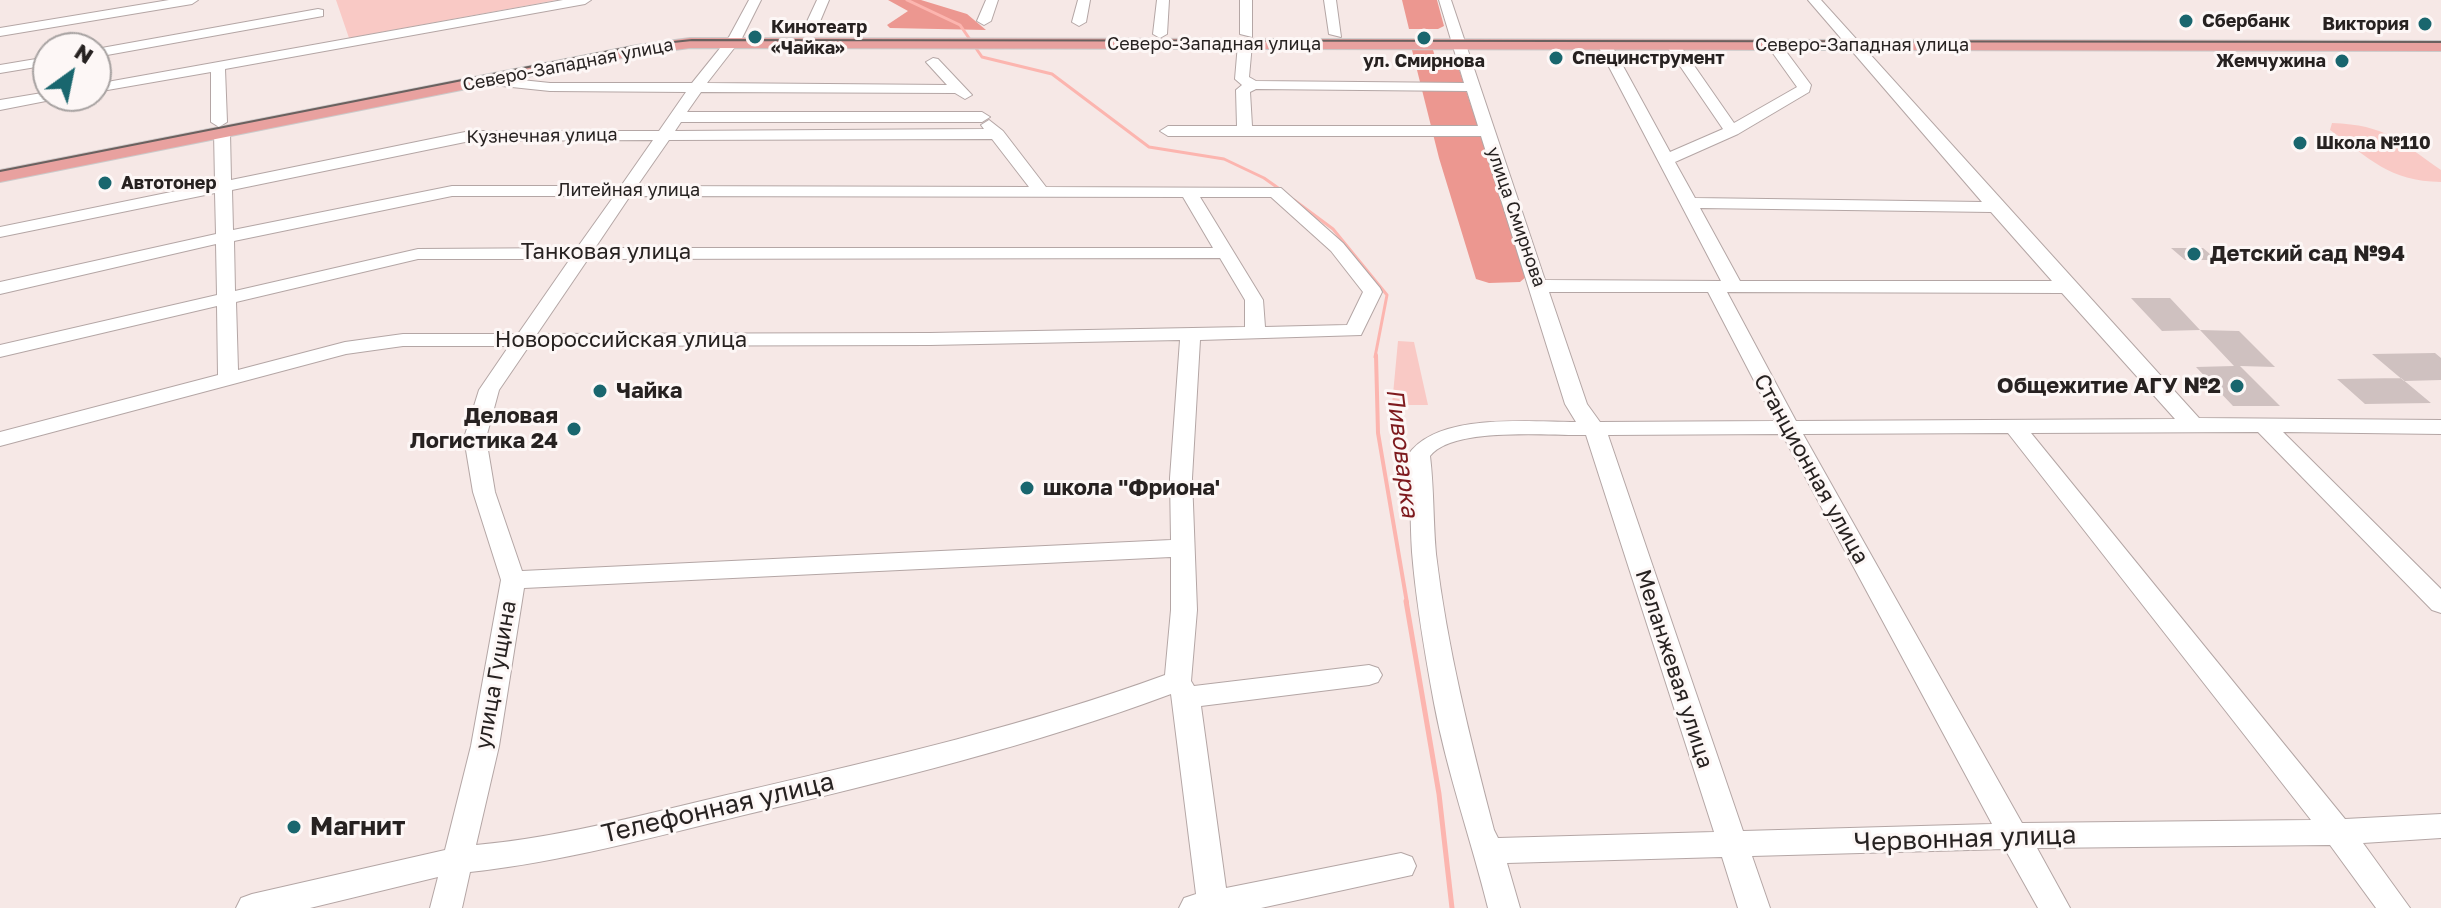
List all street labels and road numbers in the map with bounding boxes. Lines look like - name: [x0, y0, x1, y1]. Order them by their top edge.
- street label: Северо-Западная улица: [1107, 33, 1321, 55]
- street label: Северо-Западная улица: [461, 34, 675, 96]
- street label: Северо-Западная улица: [1755, 34, 1969, 56]
- street label: Кузнечная улица: [466, 124, 618, 148]
- street label: улица Смирнова: [1482, 144, 1550, 290]
- street label: Литейная улица: [558, 179, 700, 201]
- street label: Танковая улица: [521, 239, 691, 265]
- street label: Новороссийская улица: [495, 327, 747, 353]
- street label: Станционная улица: [1748, 369, 1874, 569]
- street label: Меланжевая улица: [1629, 566, 1719, 772]
- street label: улица Гущина: [470, 599, 522, 751]
- street label: Телефонная улица: [599, 766, 837, 850]
- street label: Червонная улица: [1853, 820, 2077, 858]

